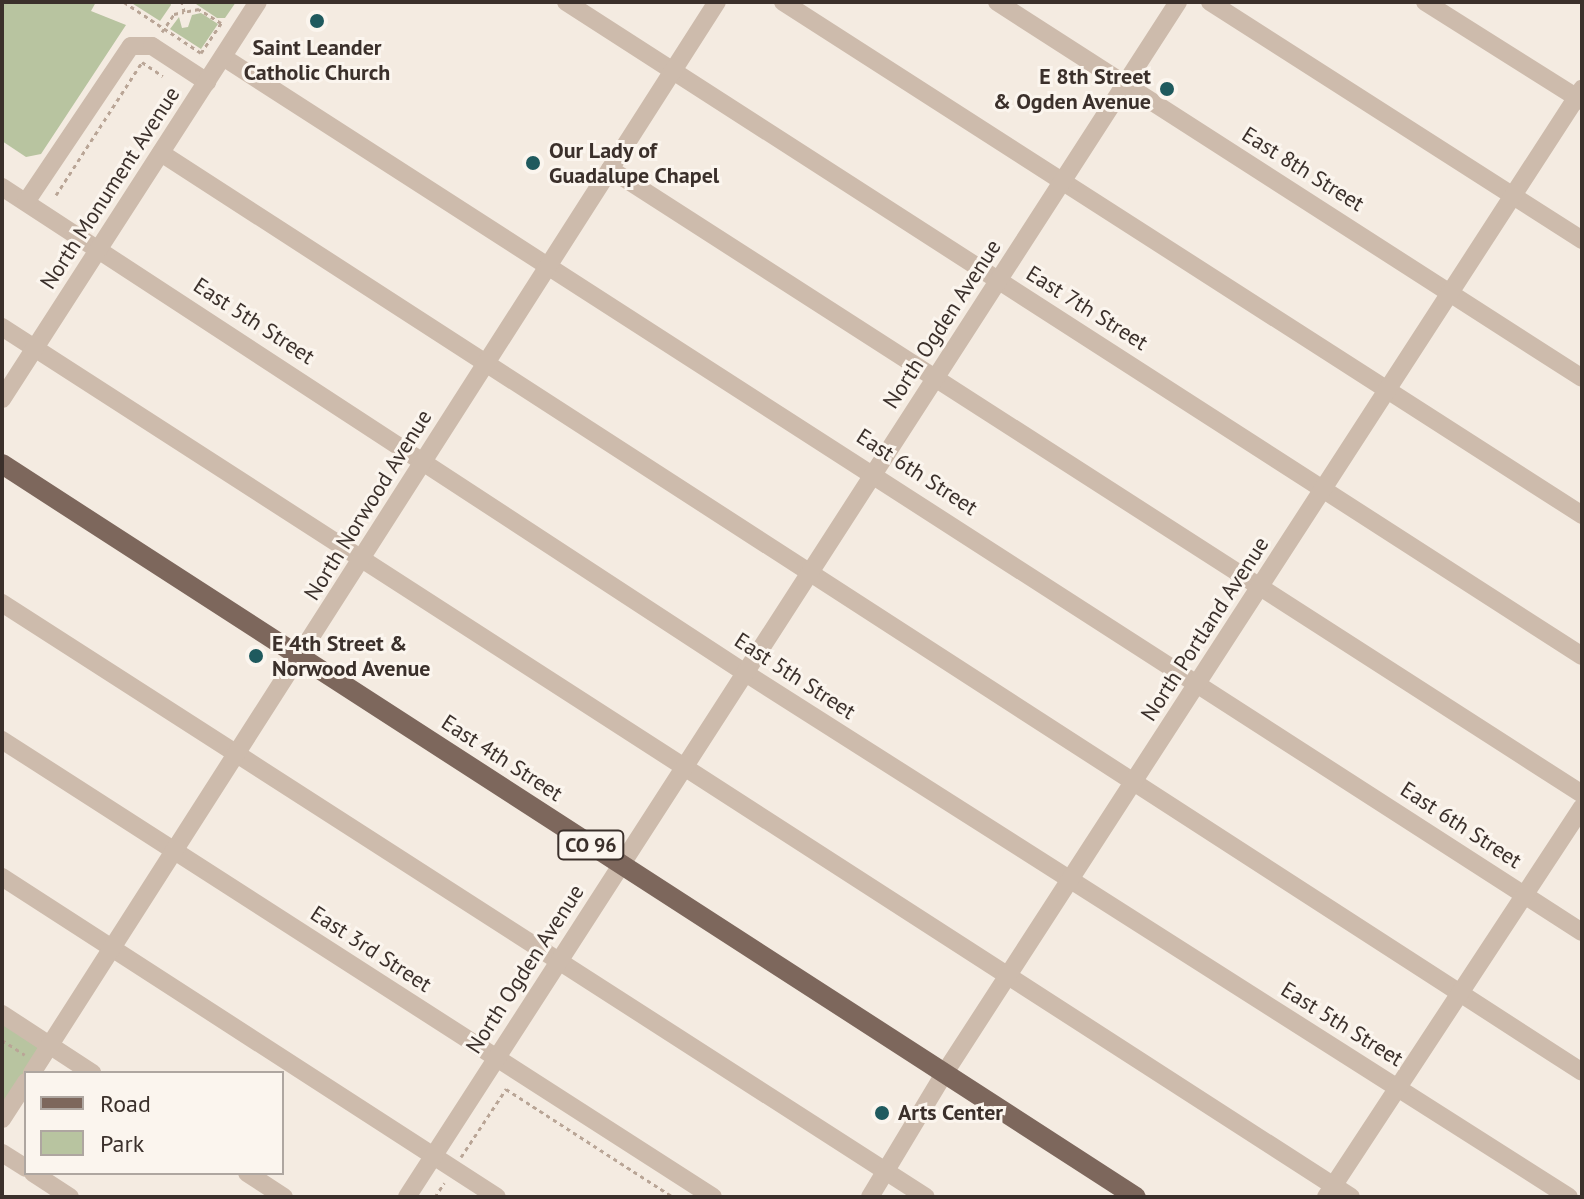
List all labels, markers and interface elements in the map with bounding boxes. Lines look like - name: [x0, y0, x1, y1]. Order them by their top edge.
- marker: Saint Leander Catholic Church: [308, 12, 326, 30]
- place label: Saint Leander Catholic Church: [243, 34, 391, 86]
- place label: E 8th Street & Ogden Avenue: [992, 63, 1151, 114]
- marker: E 8th Street & Ogden Avenue: [1158, 80, 1176, 98]
- street label: North Monument Avenue: [35, 82, 185, 294]
- street label: East 8th Street: [1237, 121, 1369, 217]
- place label: Our Lady of Guadalupe Chapel: [549, 137, 720, 188]
- marker: Our Lady of Guadalupe Chapel: [524, 154, 542, 172]
- street label: North Ogden Avenue: [877, 234, 1007, 414]
- street label: East 7th Street: [1021, 260, 1153, 356]
- street label: East 5th Street: [189, 272, 319, 370]
- street label: North Norwood Avenue: [298, 405, 438, 605]
- street label: East 6th Street: [852, 423, 982, 521]
- street label: North Portland Avenue: [1135, 532, 1275, 726]
- street label: East 5th Street: [730, 627, 860, 725]
- place label: E 4th Street & Norwood Avenue: [272, 630, 431, 682]
- marker: E 4th Street & Norwood Avenue: [247, 647, 265, 665]
- street label: East 4th Street: [437, 709, 567, 807]
- street label: East 6th Street: [1396, 776, 1526, 874]
- road number: CO 96: [557, 829, 625, 861]
- street label: North Ogden Avenue: [460, 879, 590, 1059]
- street label: East 3rd Street: [306, 900, 436, 998]
- street label: East 5th Street: [1276, 976, 1408, 1072]
- legend: [24, 1071, 284, 1175]
- text: Road: [100, 1088, 151, 1119]
- place label: Arts Center: [898, 1100, 1003, 1126]
- marker: Arts Center: [873, 1104, 891, 1122]
- text: Park: [100, 1128, 144, 1159]

